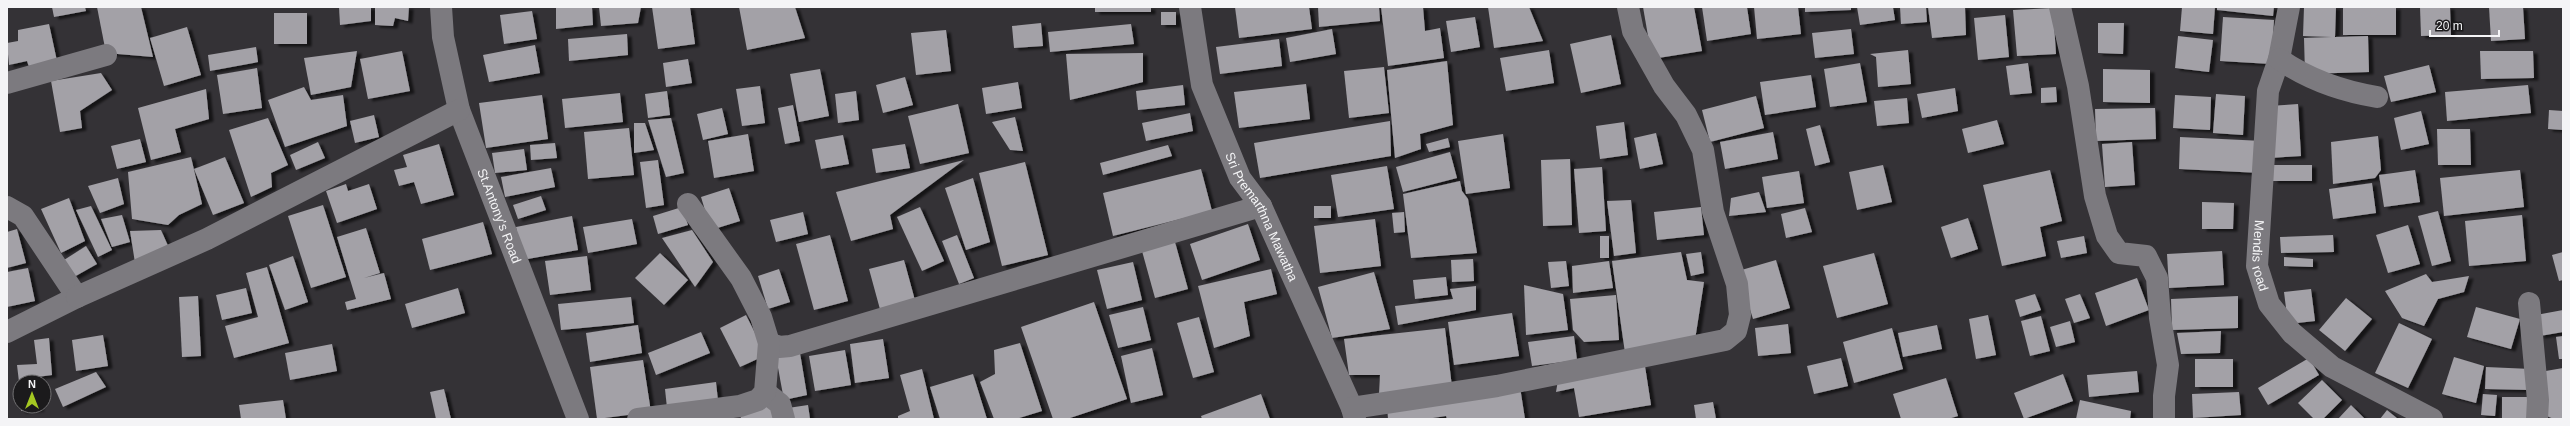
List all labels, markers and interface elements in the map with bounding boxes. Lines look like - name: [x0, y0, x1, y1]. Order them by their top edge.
- scale bar: [2430, 12, 2499, 38]
- text: 20 m: [2436, 19, 2463, 33]
- street label: Sri Premarthna Mawatha: [1222, 150, 1301, 284]
- street label: St.Antony's Road: [474, 166, 524, 265]
- street label: Mendis road: [2249, 220, 2271, 293]
- north arrow: [12, 374, 52, 414]
- text: N: [28, 378, 36, 390]

